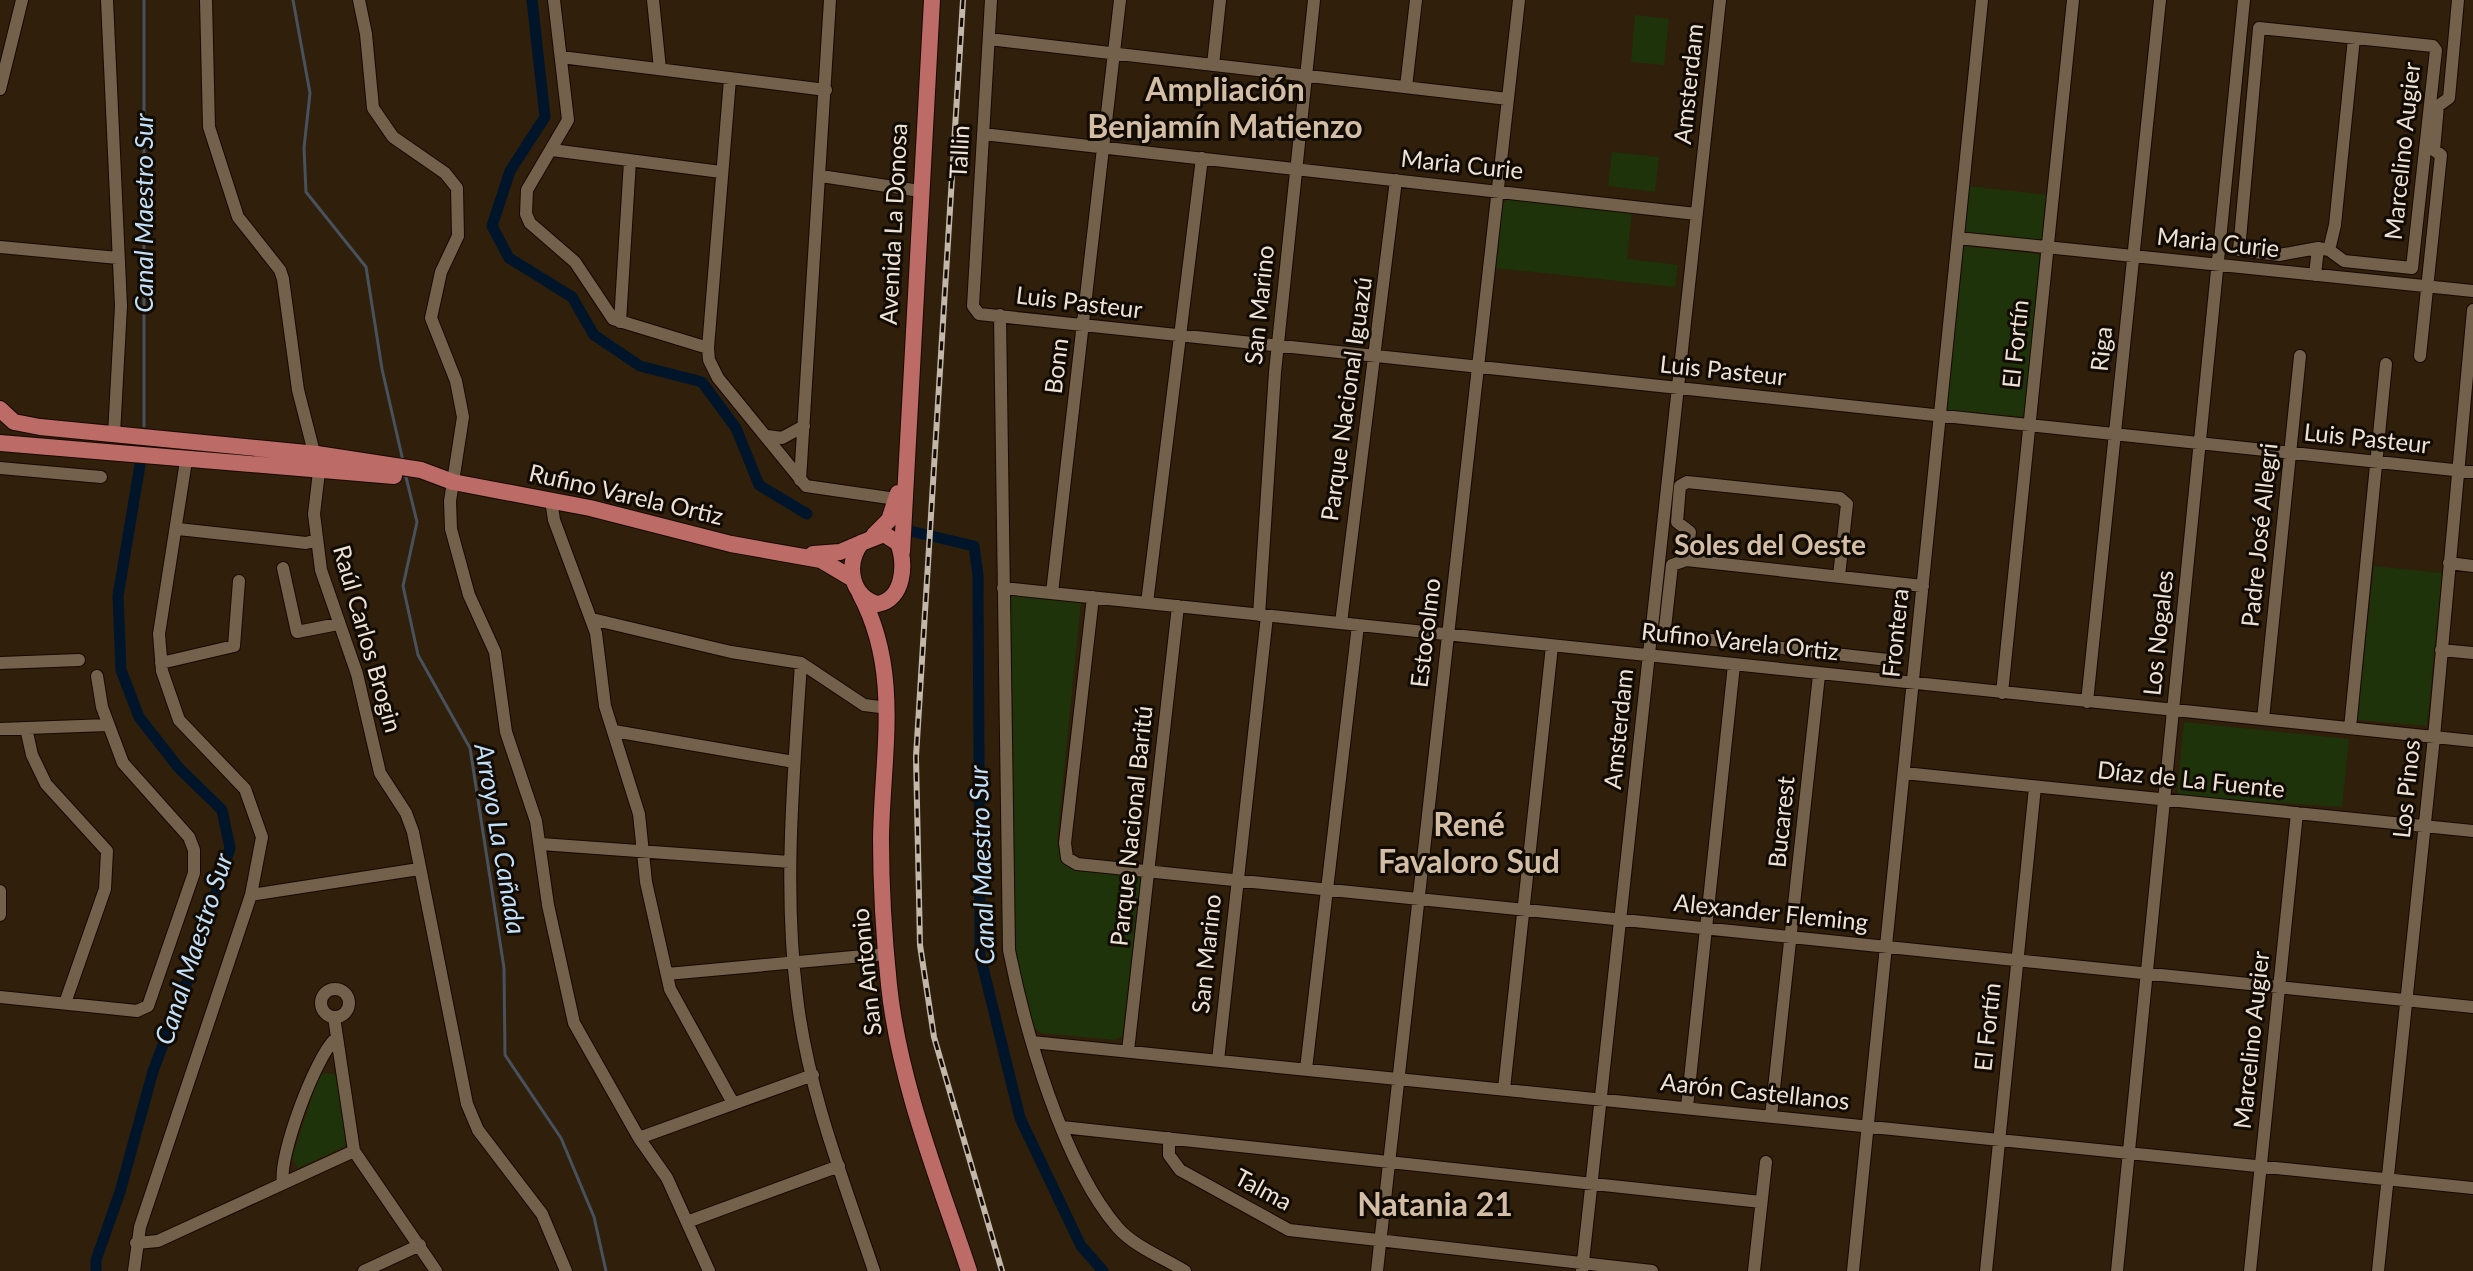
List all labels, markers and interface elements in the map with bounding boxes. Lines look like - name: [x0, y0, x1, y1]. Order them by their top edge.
- street label: Amsterdam: [1667, 22, 1708, 145]
- street label: Marcelino Augier: [2378, 60, 2425, 241]
- district label: Ampliación Benjamín Matienzo: [1087, 69, 1363, 145]
- water label: Canal Maestro Sur: [127, 112, 159, 313]
- street label: Avenida La Donosa: [873, 122, 912, 326]
- street label: Tallin: [943, 124, 974, 180]
- street label: Maria Curie: [1400, 143, 1525, 184]
- street label: Maria Curie: [2156, 221, 2281, 262]
- street label: San Marino: [1238, 244, 1279, 366]
- street label: Parque Nacional Iguazú: [1314, 275, 1377, 523]
- street label: Luis Pasteur: [1014, 279, 1144, 324]
- street label: El Fortín: [1995, 298, 2034, 389]
- street label: Riga: [2084, 325, 2117, 373]
- street label: Bonn: [1038, 336, 1073, 395]
- street label: Luis Pasteur: [1658, 348, 1788, 391]
- street label: Luis Pasteur: [2302, 416, 2432, 459]
- street label: Padre José Allegri: [2234, 441, 2283, 628]
- street label: Rufino Varela Ortiz: [526, 457, 726, 530]
- district label: Soles del Oeste: [1674, 527, 1866, 561]
- street label: Raúl Carlos Brogin: [328, 542, 409, 735]
- street label: Los Nogales: [2136, 569, 2179, 697]
- street label: Estocolmo: [1403, 576, 1446, 689]
- street label: Frontera: [1875, 587, 1914, 679]
- street label: Rufino Varela Ortiz: [1640, 616, 1840, 665]
- street label: Amsterdam: [1597, 667, 1638, 790]
- street label: Parque Nacional Baritú: [1103, 704, 1158, 947]
- street label: Los Pinos: [2386, 738, 2425, 840]
- water label: Arroyo La Cañada: [468, 740, 534, 937]
- street label: Díaz de La Fuente: [2096, 754, 2286, 803]
- water label: Canal Maestro Sur: [961, 764, 1000, 965]
- street label: Bucarest: [1761, 774, 1800, 869]
- district label: René Favaloro Sud: [1378, 804, 1560, 880]
- water label: Canal Maestro Sur: [147, 848, 239, 1048]
- street label: Alexander Fleming: [1673, 887, 1870, 936]
- street label: San Marino: [1185, 893, 1226, 1015]
- street label: San Antonio: [844, 907, 887, 1037]
- street label: Marcelino Augier: [2227, 949, 2274, 1130]
- street label: El Fortín: [1967, 981, 2006, 1072]
- street label: Aarón Castellanos: [1659, 1066, 1851, 1115]
- street label: Talma: [1230, 1162, 1297, 1216]
- district label: Natania 21: [1357, 1184, 1513, 1223]

